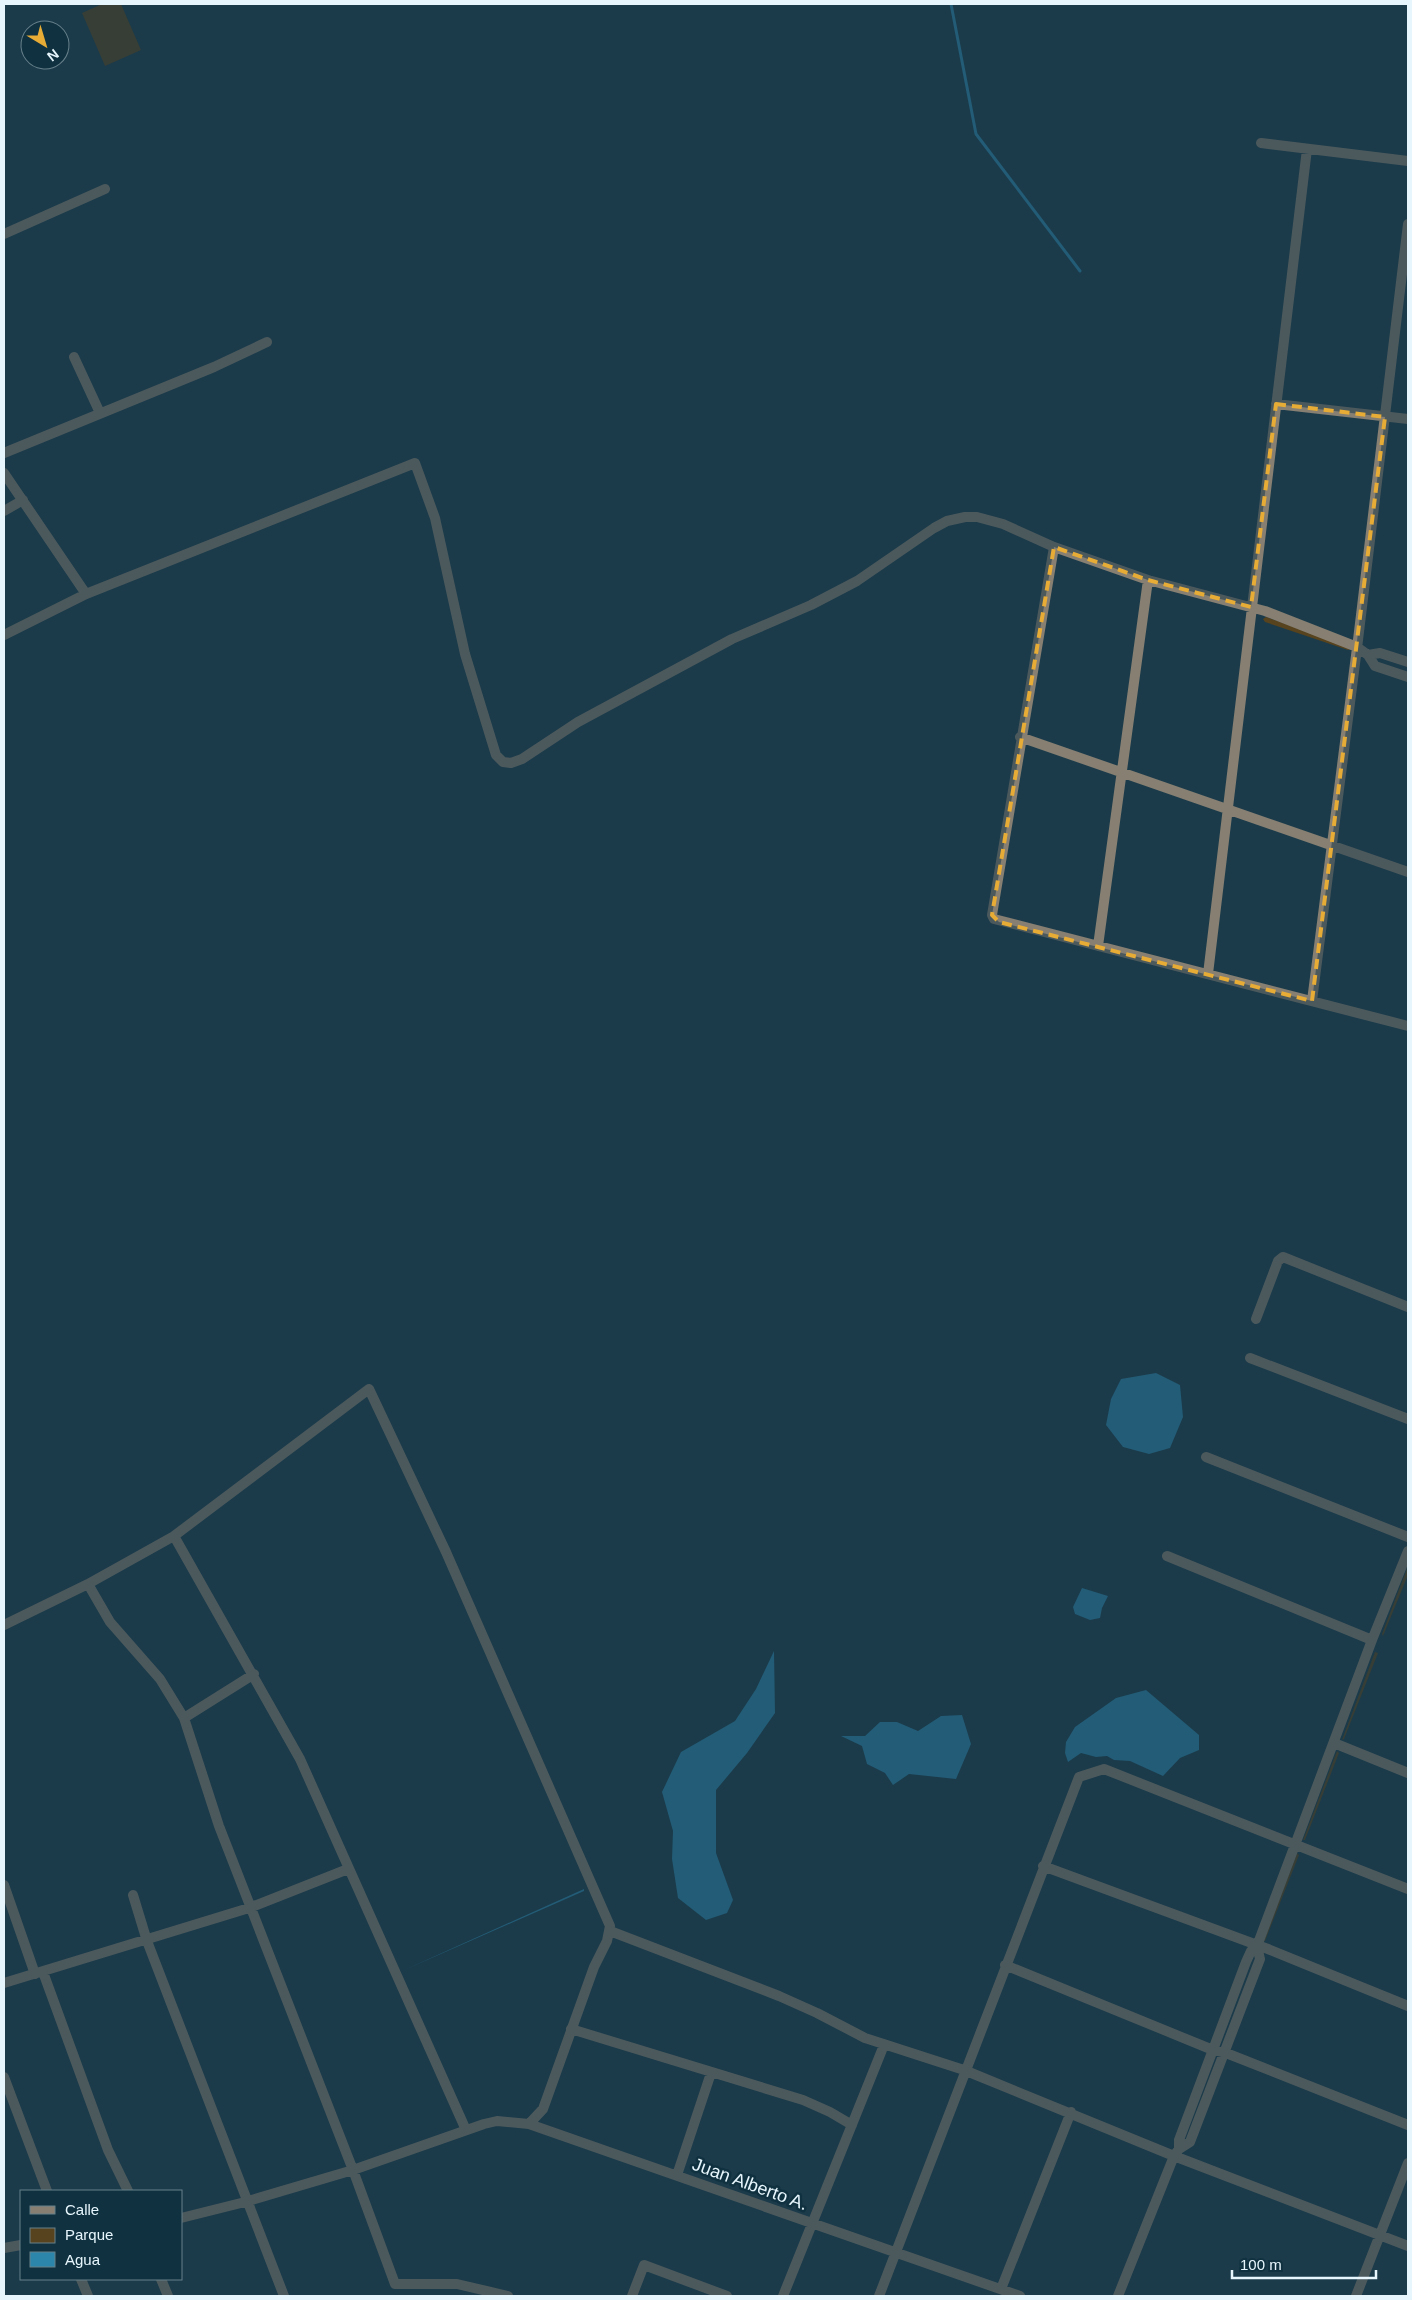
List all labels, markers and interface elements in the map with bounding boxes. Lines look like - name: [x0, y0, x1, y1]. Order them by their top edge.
- north arrow: [20, 20, 70, 70]
- text: N: [44, 46, 62, 65]
- street label: Juan Alberto A.: [690, 2154, 810, 2214]
- legend: [20, 2190, 182, 2280]
- text: Calle: [65, 2201, 99, 2218]
- text: Parque: [65, 2226, 113, 2243]
- scale bar: [1232, 2248, 1376, 2280]
- text: Agua: [65, 2251, 101, 2268]
- text: 100 m: [1240, 2256, 1282, 2273]

